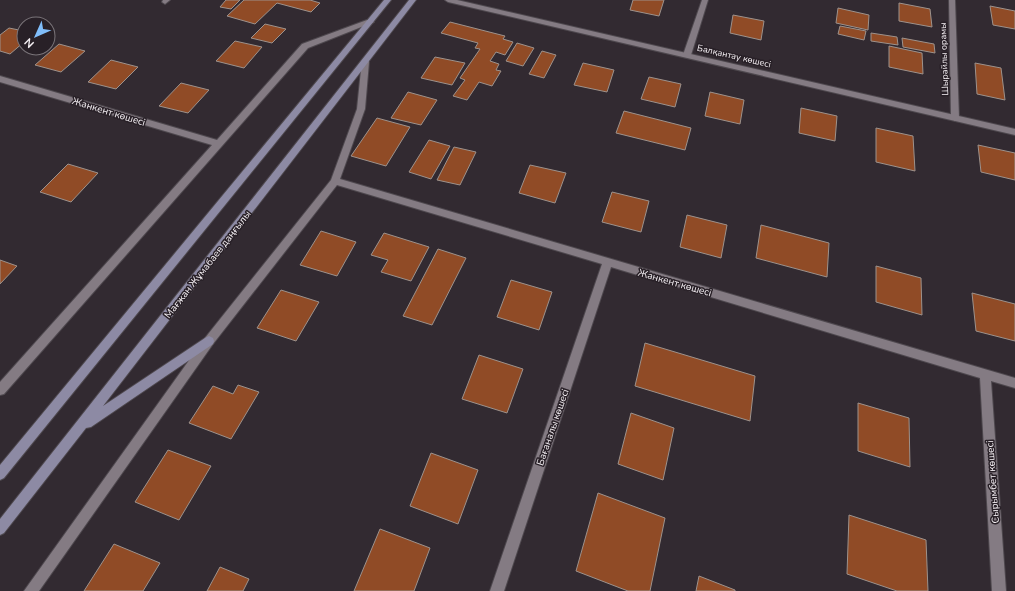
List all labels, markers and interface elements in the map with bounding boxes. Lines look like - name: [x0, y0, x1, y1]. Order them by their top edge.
- north arrow: [16, 16, 56, 56]
- street label: Шырайлы орамы: [937, 22, 951, 96]
- text: N: [21, 35, 37, 51]
- street label: Балқантау көшесі: [696, 42, 772, 70]
- street label: Жанкент көшесі: [70, 94, 147, 130]
- street label: Мағжан Жұмабаев даңғылы: [161, 208, 254, 322]
- street label: Жанкент көшесі: [636, 266, 713, 300]
- street label: Бағаналы көшесі: [533, 387, 573, 468]
- street label: Сырымбет көшесі: [983, 440, 1003, 524]

